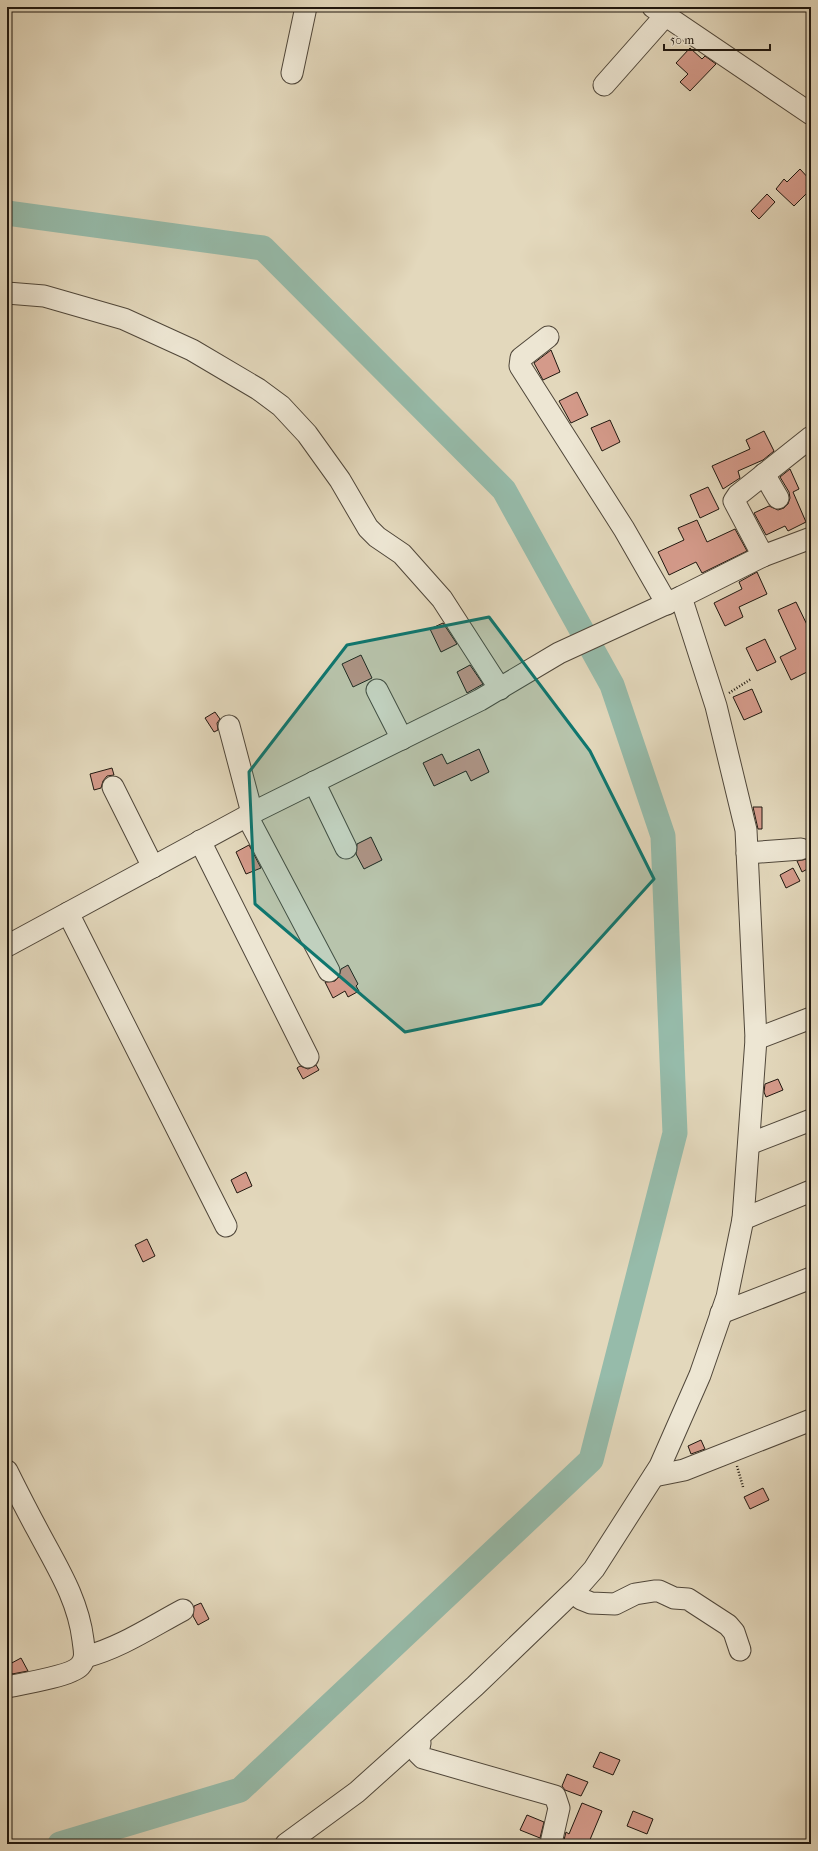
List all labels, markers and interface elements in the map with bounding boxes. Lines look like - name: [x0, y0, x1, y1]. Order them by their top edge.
- scale bar: [664, 26, 770, 52]
- text: 50 m: [670, 33, 694, 47]

